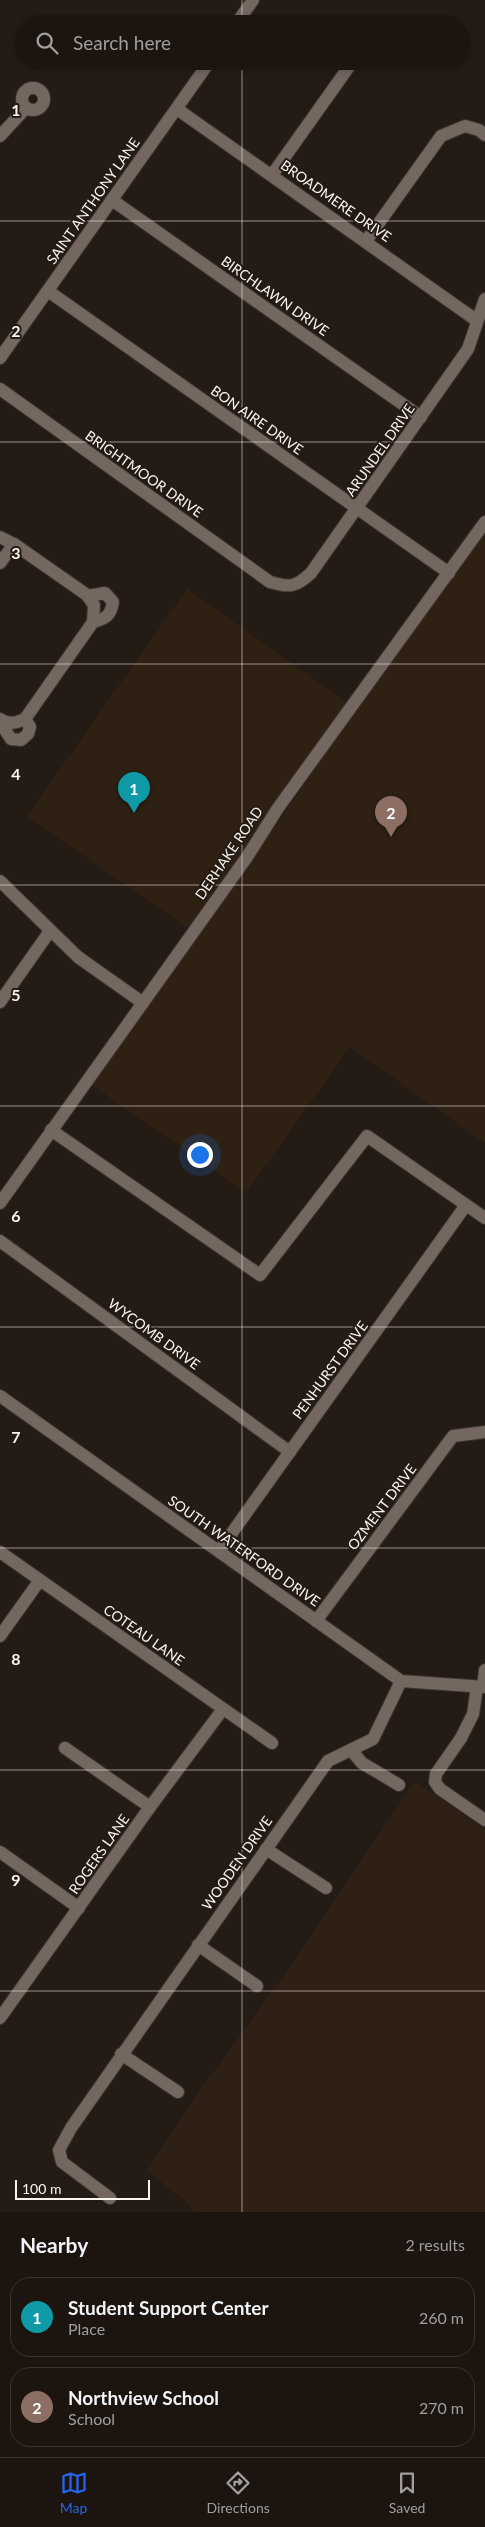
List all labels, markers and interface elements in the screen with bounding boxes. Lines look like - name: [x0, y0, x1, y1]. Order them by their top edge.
- search box: [15, 15, 470, 70]
- icon: search: [33, 29, 61, 57]
- text: Search here: [73, 31, 171, 54]
- text: 1: [11, 100, 21, 119]
- street label: SAINT ANTHONY LANE: [42, 134, 143, 267]
- street label: BROADMERE DRIVE: [278, 156, 395, 245]
- street label: BIRCHLAWN DRIVE: [218, 252, 332, 339]
- text: 2: [11, 321, 21, 340]
- street label: BON AIRE DRIVE: [208, 381, 307, 458]
- street label: ARUNDEL DRIVE: [341, 400, 418, 499]
- street label: BRIGHTMOOR DRIVE: [82, 427, 206, 521]
- text: 3: [11, 543, 21, 562]
- text: 4: [11, 764, 21, 783]
- pin: 1: [118, 772, 150, 813]
- pin: 2: [375, 796, 407, 837]
- street label: DERHAKE ROAD: [191, 803, 266, 902]
- text: 5: [11, 985, 21, 1004]
- your location: [187, 1142, 213, 1168]
- text: 6: [11, 1206, 21, 1225]
- street label: WYCOMB DRIVE: [105, 1295, 204, 1373]
- street label: PENHURST DRIVE: [288, 1317, 371, 1422]
- text: 7: [11, 1427, 21, 1446]
- street label: OZMENT DRIVE: [344, 1460, 420, 1553]
- street label: SOUTH WATERFORD DRIVE: [165, 1491, 324, 1610]
- street label: COTEAU LANE: [101, 1600, 188, 1669]
- text: 8: [11, 1649, 21, 1668]
- street label: ROGERS LANE: [65, 1811, 132, 1897]
- street label: WOODEN DRIVE: [198, 1813, 275, 1913]
- text: 9: [11, 1870, 21, 1889]
- scale bar: [15, 2177, 150, 2200]
- text: 100 m: [22, 2180, 61, 2197]
- text: Nearby: [20, 2232, 88, 2257]
- text: 2 results: [405, 2235, 465, 2254]
- text: Student Support Center: [68, 2296, 269, 2319]
- text: 1: [32, 2308, 42, 2327]
- text: 260 m: [419, 2308, 464, 2327]
- text: Place: [68, 2319, 105, 2338]
- text: Northview School: [68, 2386, 219, 2409]
- text: 2: [32, 2398, 42, 2417]
- text: 270 m: [419, 2398, 464, 2417]
- text: School: [68, 2409, 115, 2428]
- tab: Map: [60, 2469, 88, 2516]
- tab: Directions: [207, 2469, 270, 2516]
- tab: Saved: [389, 2469, 425, 2516]

